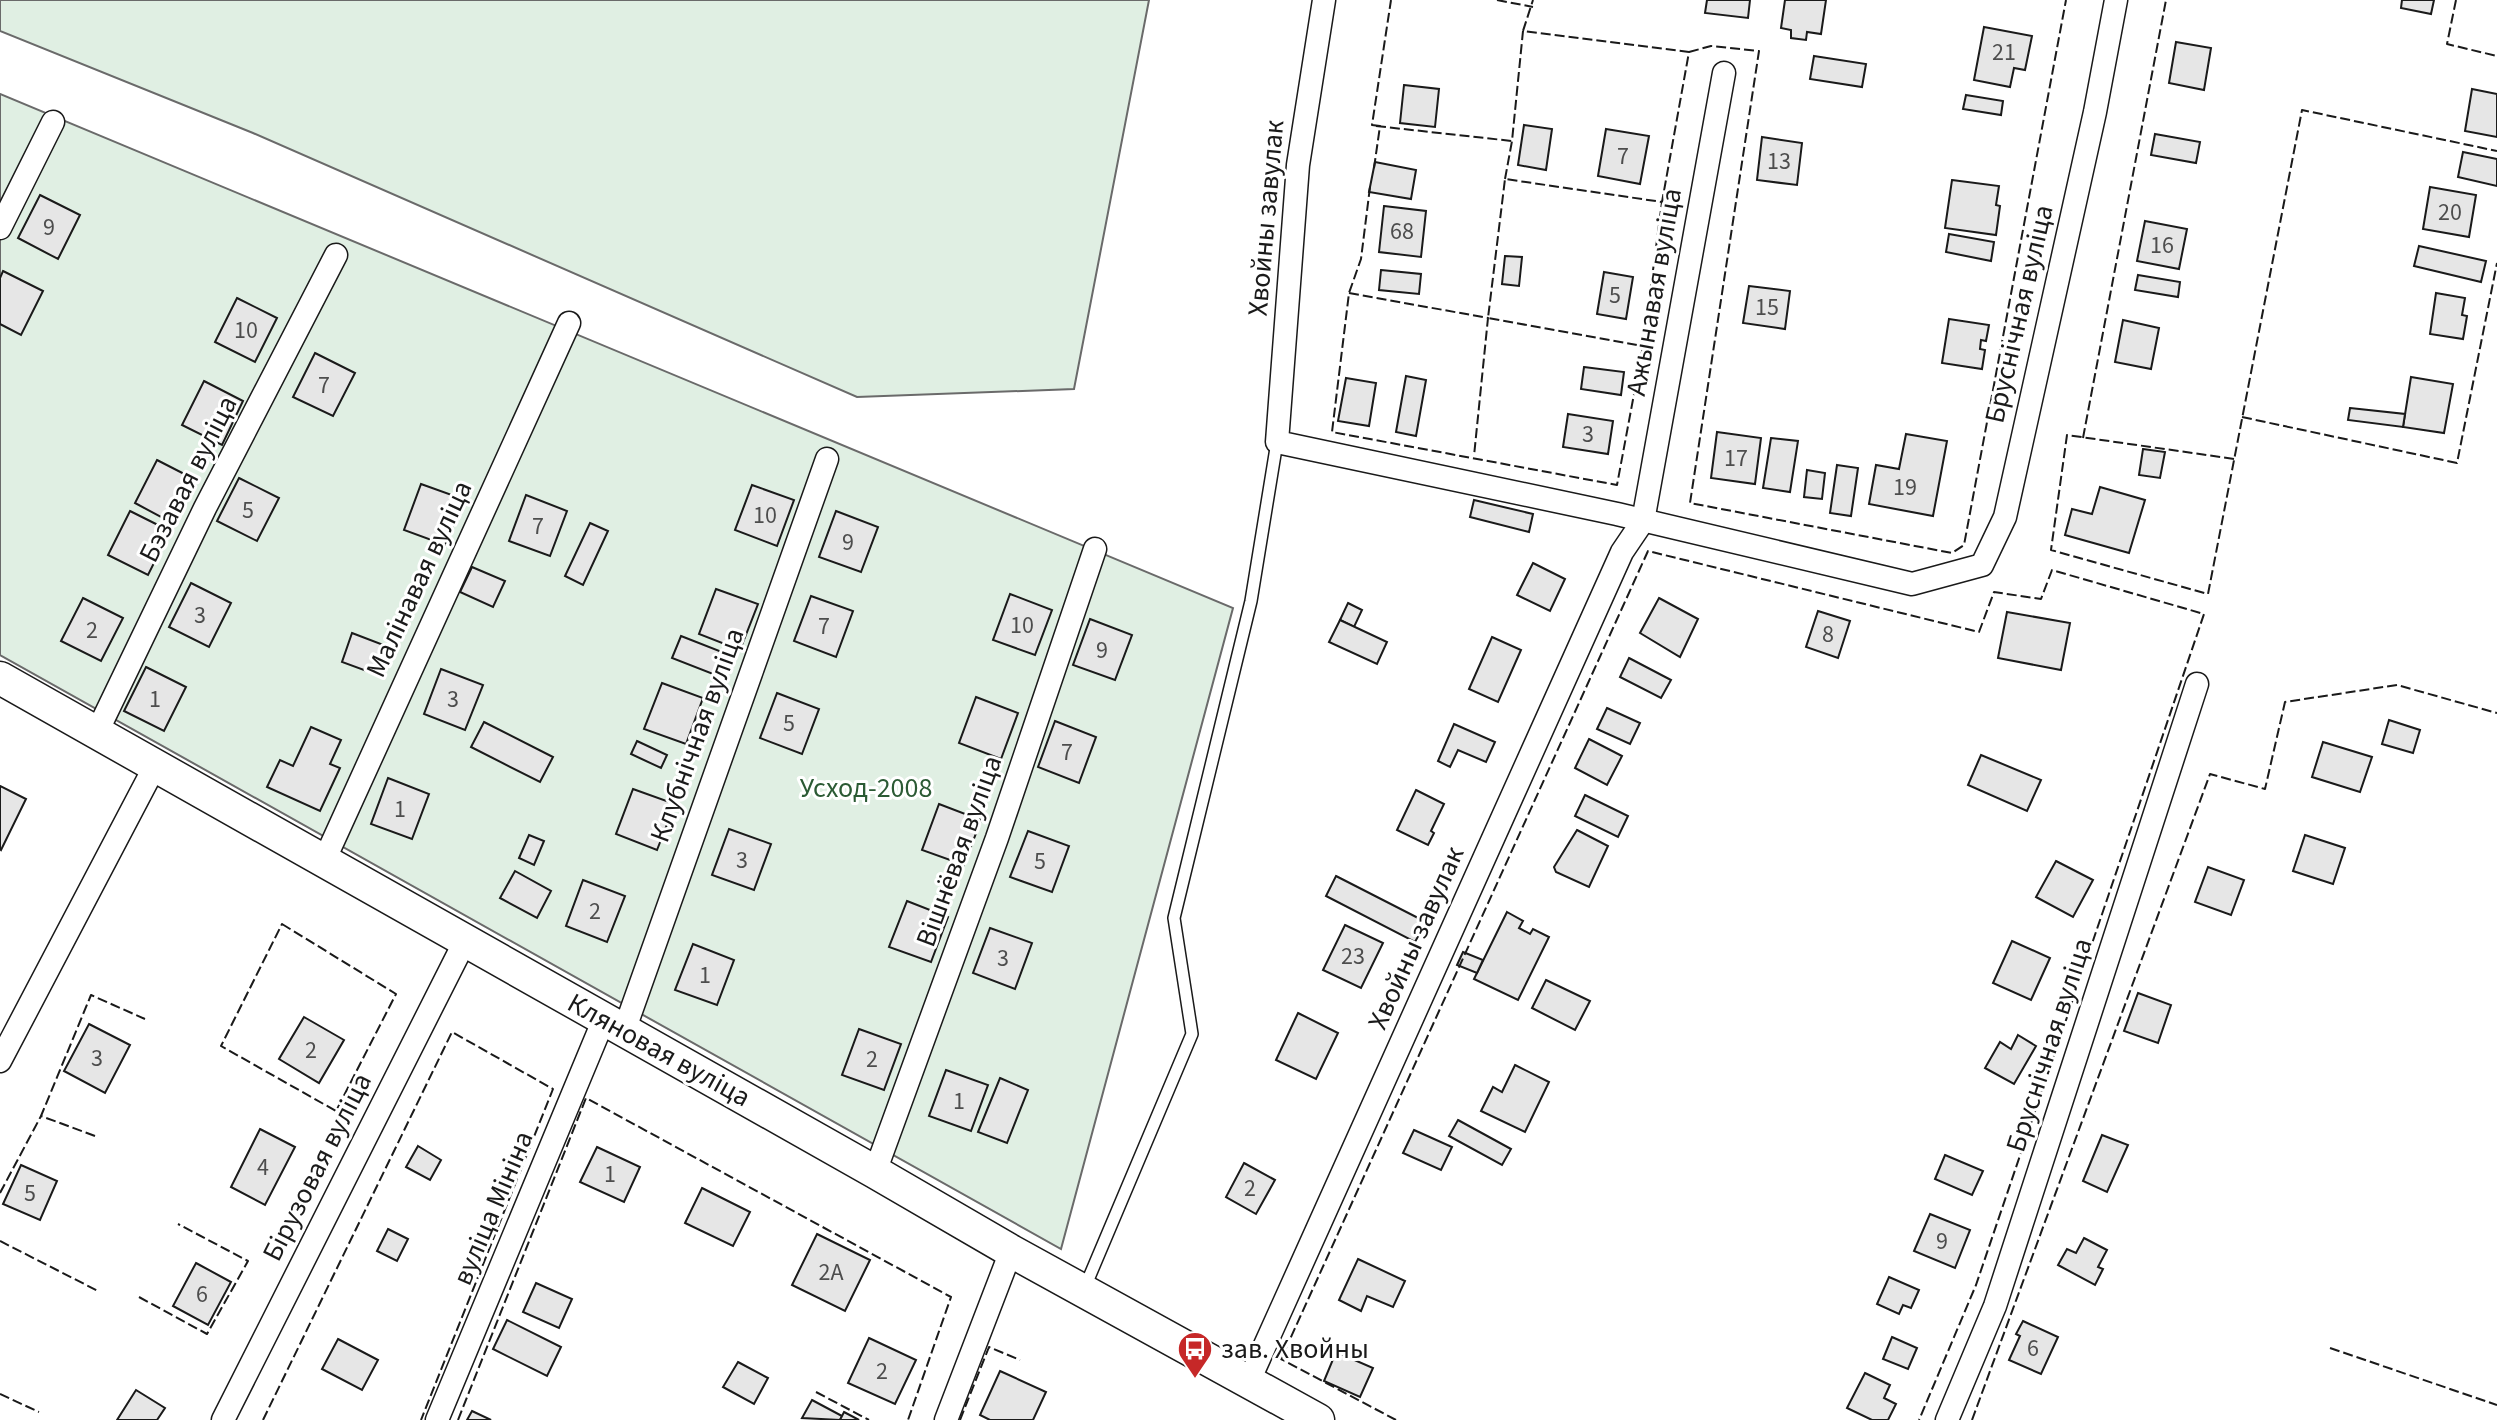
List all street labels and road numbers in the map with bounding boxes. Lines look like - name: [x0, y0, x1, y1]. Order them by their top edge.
- street label: Хвойны завулак: [1238, 118, 1294, 318]
- street label: Ажынавая вуліца: [1616, 185, 1692, 399]
- street label: Бруснічная вуліца: [1974, 201, 2064, 427]
- street label: Бэзавая вуліца: [129, 389, 247, 569]
- street label: Малінавая вуліца: [356, 474, 482, 684]
- street label: Клубнічная вуліца: [640, 622, 754, 848]
- street label: Вішнёвая вуліца: [906, 750, 1012, 952]
- street label: Хвойны завулак: [1358, 840, 1474, 1036]
- street label: Бруснічная вуліца: [1996, 933, 2102, 1157]
- street label: Кляновая вуліца: [560, 983, 758, 1117]
- street label: Бірузовая вуліца: [252, 1066, 382, 1268]
- street label: вуліца Мініна: [443, 1125, 543, 1291]

